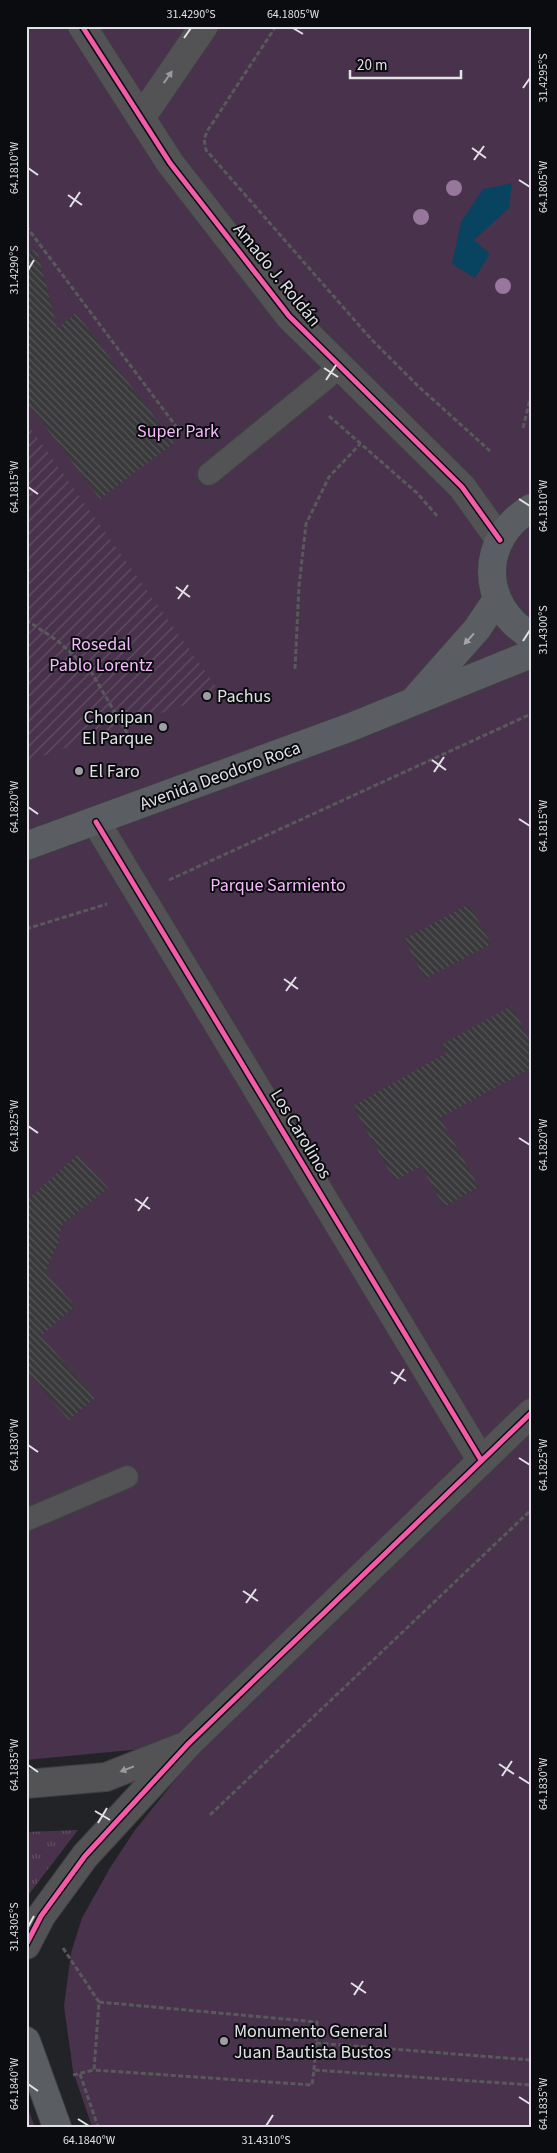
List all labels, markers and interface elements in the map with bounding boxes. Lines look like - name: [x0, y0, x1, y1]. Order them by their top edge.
- text: 31.4290°S: [166, 6, 216, 23]
- text: 64.1805°W: [267, 6, 320, 23]
- scale bar: [350, 48, 461, 80]
- text: 31.4295°S: [535, 53, 552, 103]
- text: 20 m: [357, 55, 387, 76]
- one-way arrow: [163, 71, 173, 84]
- text: 64.1810°W: [6, 141, 23, 194]
- text: 64.1805°W: [535, 160, 552, 213]
- street label: Amado J. Roldán: [227, 218, 327, 332]
- text: 31.4290°S: [6, 245, 23, 295]
- park label: Super Park: [137, 419, 219, 444]
- text: 64.1815°W: [6, 460, 23, 513]
- text: 64.1810°W: [535, 479, 552, 532]
- text: 31.4300°S: [535, 605, 552, 655]
- park label: Rosedal Pablo Lorentz: [49, 632, 153, 678]
- one-way arrow: [463, 632, 474, 645]
- place label: Pachus: [217, 684, 271, 709]
- marker: Pachus: [201, 690, 213, 702]
- place label: Choripan El Parque: [82, 705, 153, 751]
- marker: Choripan El Parque: [157, 721, 169, 733]
- street label: Avenida Deodoro Roca: [136, 735, 304, 817]
- place label: El Faro: [89, 759, 140, 784]
- marker: El Faro: [73, 765, 85, 777]
- text: 64.1820°W: [6, 780, 23, 833]
- text: 64.1815°W: [535, 799, 552, 852]
- park label: Parque Sarmiento: [210, 873, 346, 898]
- street label: Los Carolinos: [264, 1084, 338, 1184]
- text: 64.1825°W: [6, 1099, 23, 1152]
- text: 64.1820°W: [535, 1118, 552, 1171]
- text: 64.1830°W: [6, 1418, 23, 1471]
- text: 64.1825°W: [535, 1438, 552, 1491]
- text: 64.1835°W: [6, 1738, 23, 1791]
- text: 64.1830°W: [535, 1757, 552, 1810]
- one-way arrow: [120, 1765, 134, 1773]
- text: 31.4305°S: [6, 1902, 23, 1952]
- place label: Monumento General Juan Bautista Bustos: [234, 2019, 391, 2065]
- marker: Monumento General Juan Bautista Bustos: [218, 2035, 230, 2047]
- text: 64.1840°W: [6, 2057, 23, 2110]
- text: 64.1835°W: [535, 2077, 552, 2130]
- text: 64.1840°W: [63, 2132, 116, 2149]
- text: 31.4310°S: [241, 2132, 291, 2149]

